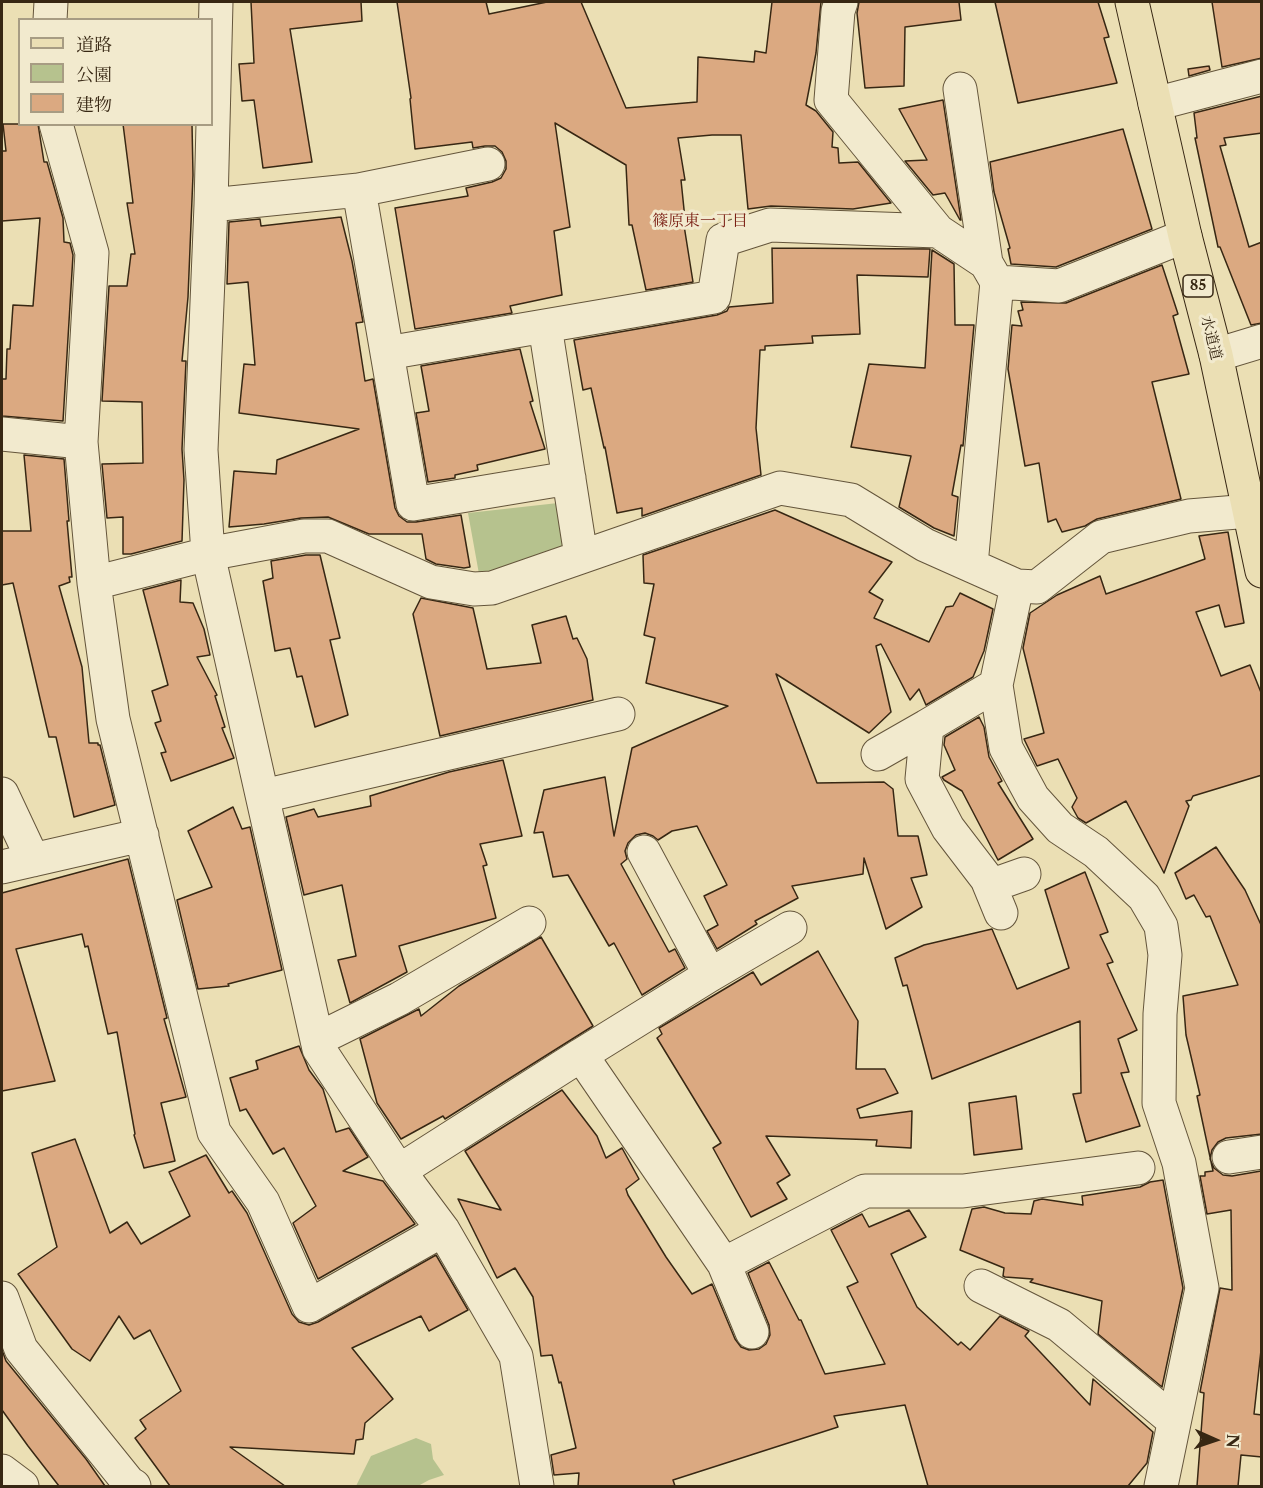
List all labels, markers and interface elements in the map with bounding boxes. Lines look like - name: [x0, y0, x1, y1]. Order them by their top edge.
- legend: [18, 18, 213, 126]
- text: 道路: [76, 34, 112, 56]
- text: 公園: [76, 64, 112, 86]
- text: 建物: [76, 94, 112, 116]
- district label: 篠原東一丁目: [652, 211, 748, 231]
- road number: 85: [1183, 275, 1213, 297]
- street label: 水道道: [1197, 314, 1225, 362]
- north arrow: [1185, 1410, 1245, 1470]
- text: N: [1223, 1433, 1243, 1448]

